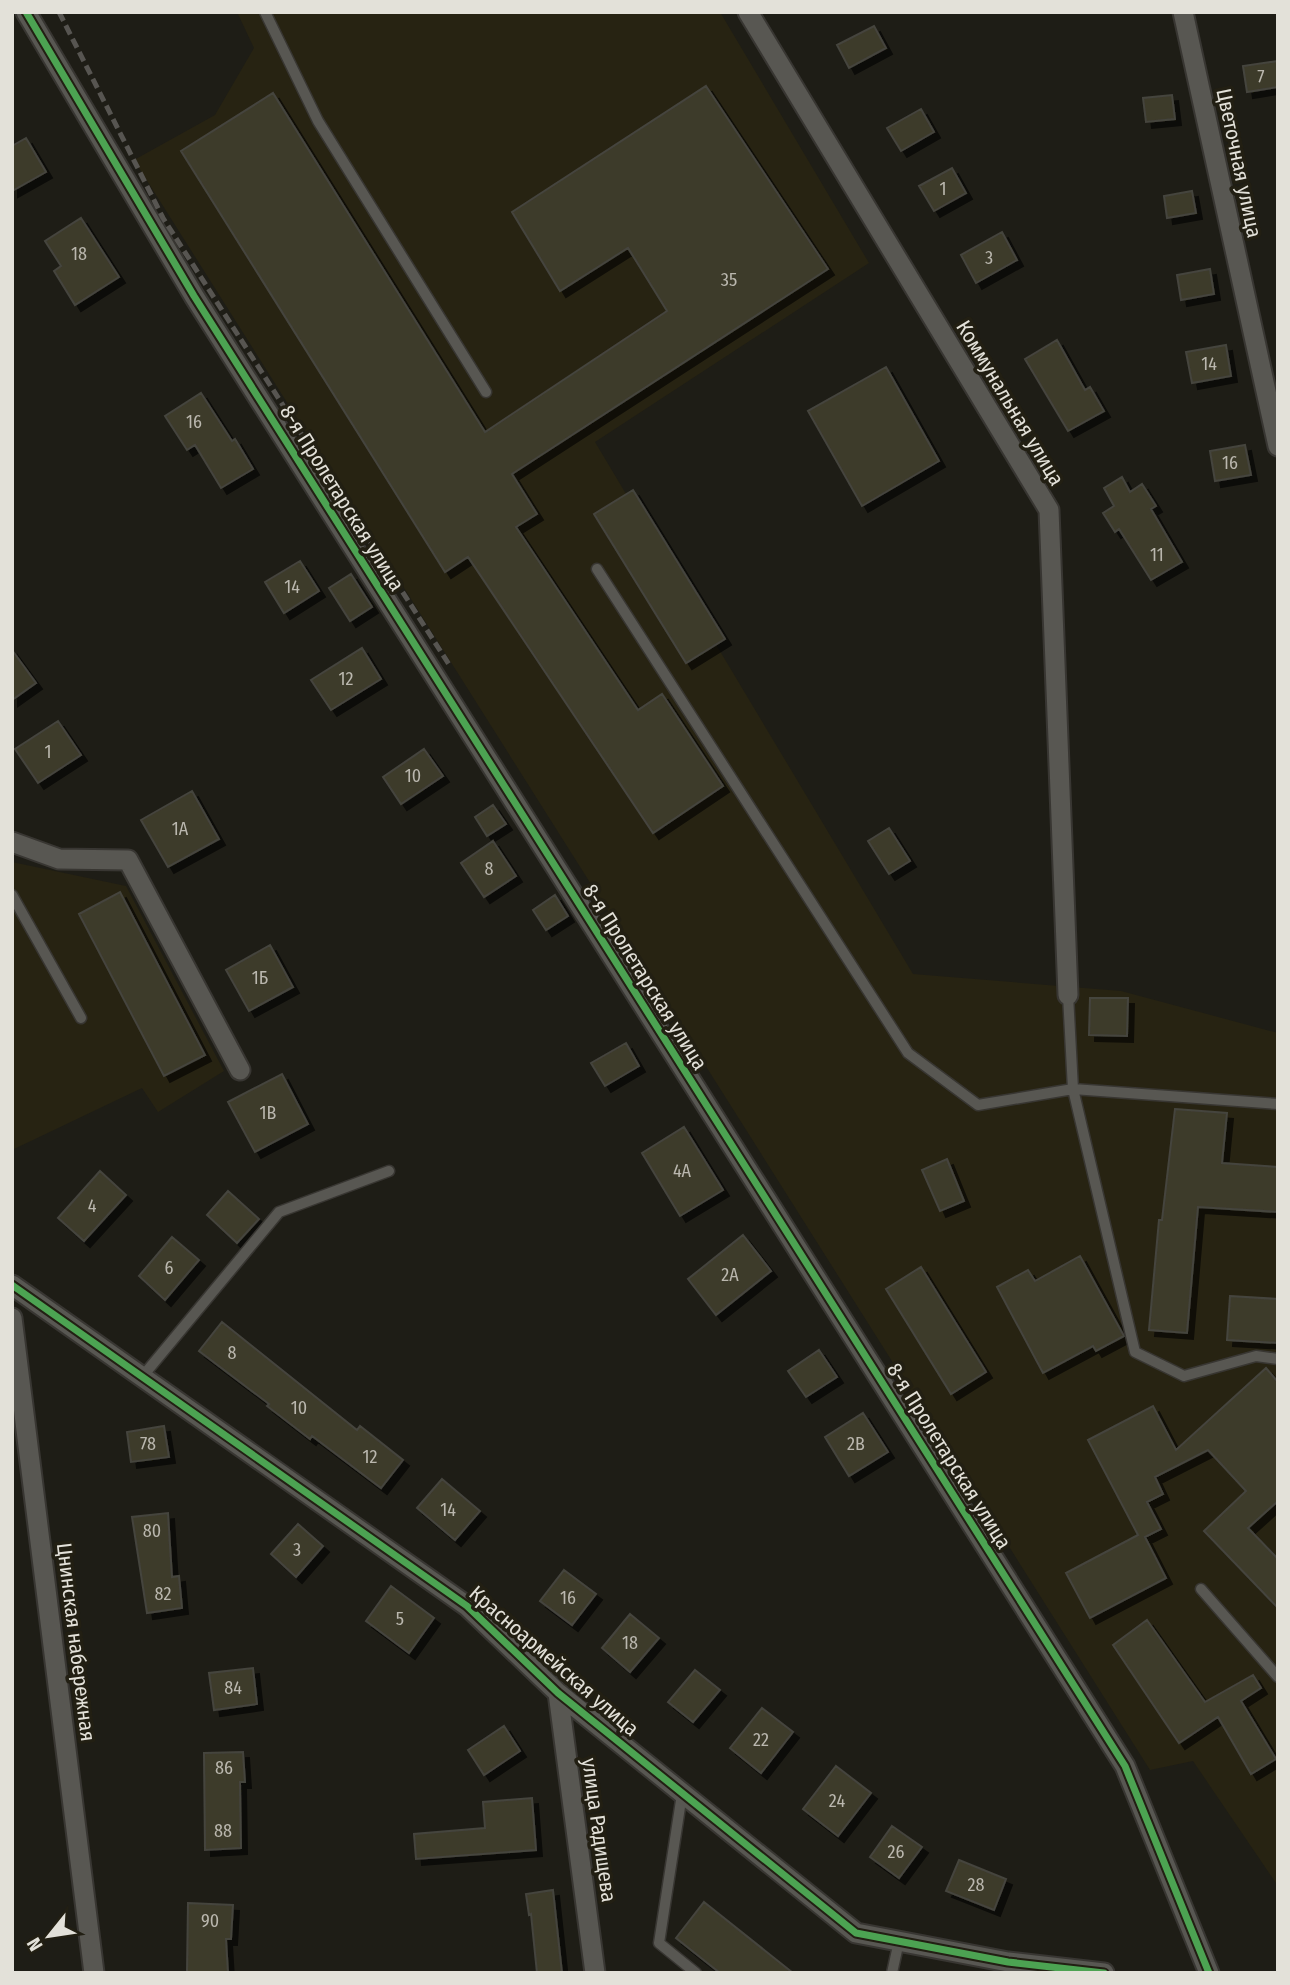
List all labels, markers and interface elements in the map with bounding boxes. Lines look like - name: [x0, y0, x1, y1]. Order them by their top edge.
- house number: 7: [1257, 66, 1265, 88]
- street label: Цветочная улица: [1210, 86, 1268, 240]
- house number: 1: [939, 178, 947, 200]
- house number: 18: [71, 243, 87, 265]
- house number: 3: [985, 247, 993, 269]
- house number: 35: [721, 269, 737, 291]
- street label: Коммунальная улица: [950, 316, 1070, 490]
- house number: 14: [1201, 353, 1217, 375]
- street label: 8-я Пролетарская улица: [274, 400, 410, 596]
- house number: 16: [186, 411, 202, 433]
- house number: 16: [1222, 452, 1238, 474]
- house number: 11: [1150, 544, 1164, 566]
- house number: 14: [284, 576, 300, 598]
- house number: 12: [339, 668, 354, 690]
- house number: 1: [44, 741, 52, 763]
- house number: 10: [405, 765, 421, 787]
- house number: 1А: [172, 818, 189, 840]
- house number: 8: [485, 858, 494, 880]
- street label: 8-я Пролетарская улица: [577, 879, 713, 1075]
- house number: 1Б: [252, 967, 268, 989]
- house number: 1В: [260, 1102, 277, 1124]
- house number: 4А: [673, 1160, 692, 1182]
- house number: 4: [88, 1195, 97, 1217]
- house number: 6: [165, 1257, 174, 1279]
- house number: 2А: [721, 1264, 739, 1286]
- house number: 8: [228, 1342, 237, 1364]
- street label: 8-я Пролетарская улица: [881, 1358, 1017, 1554]
- house number: 10: [291, 1397, 307, 1419]
- house number: 78: [140, 1433, 156, 1455]
- house number: 2В: [847, 1433, 865, 1455]
- house number: 12: [363, 1446, 378, 1468]
- house number: 14: [440, 1499, 456, 1521]
- house number: 80: [143, 1520, 161, 1542]
- house number: 3: [293, 1539, 301, 1561]
- street label: Цнинская набережная: [51, 1541, 101, 1743]
- street label: Красноармейская улица: [464, 1580, 644, 1742]
- house number: 82: [155, 1583, 171, 1605]
- house number: 16: [560, 1587, 576, 1609]
- house number: 5: [396, 1608, 404, 1630]
- house number: 18: [622, 1632, 638, 1654]
- house number: 84: [224, 1677, 242, 1699]
- house number: 22: [753, 1729, 769, 1751]
- street label: улица Радищева: [576, 1756, 622, 1904]
- house number: 86: [215, 1757, 233, 1779]
- house number: 24: [829, 1790, 845, 1812]
- house number: 88: [214, 1820, 232, 1842]
- house number: 26: [888, 1841, 905, 1863]
- house number: 28: [968, 1874, 984, 1896]
- north arrow: [14, 1901, 84, 1971]
- house number: 90: [201, 1910, 219, 1932]
- text: N: [22, 1934, 48, 1955]

